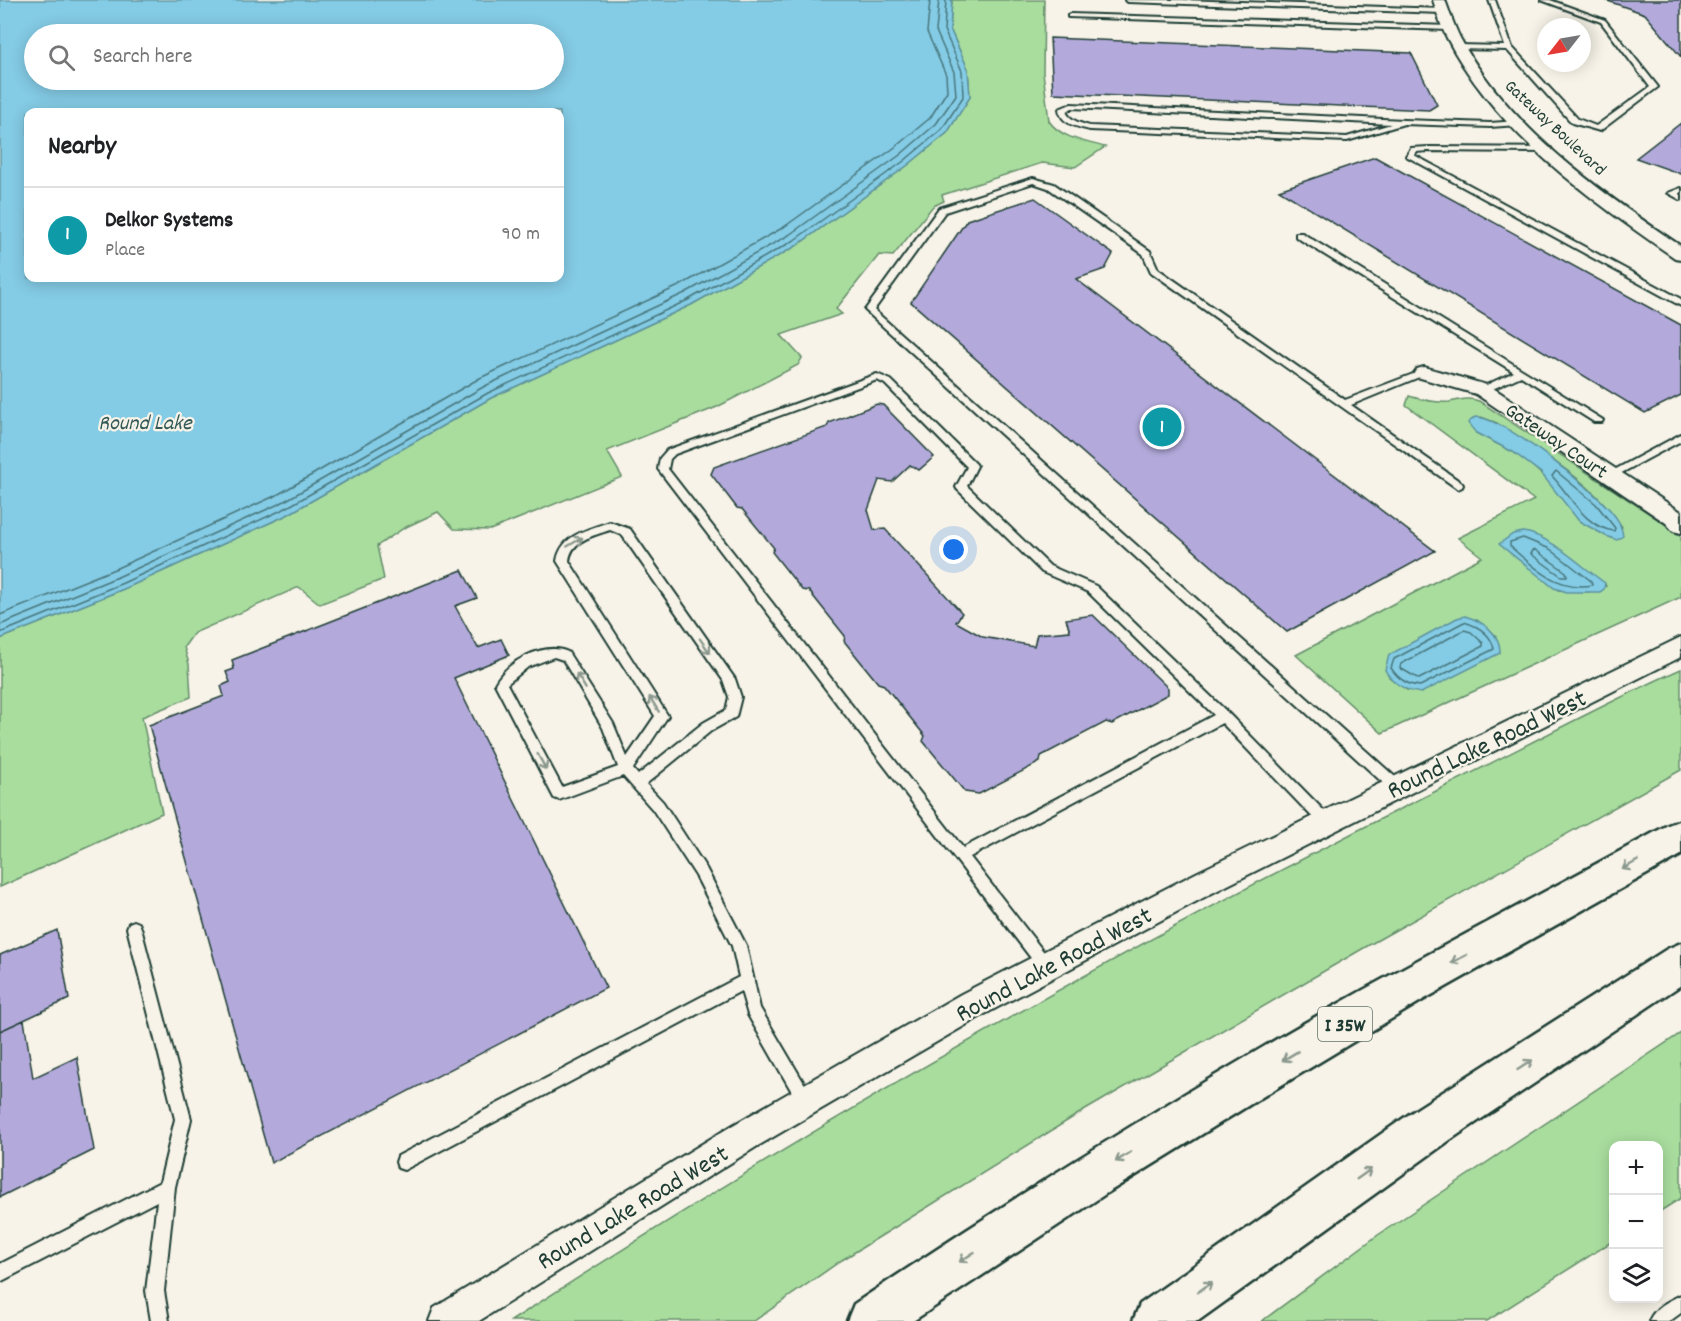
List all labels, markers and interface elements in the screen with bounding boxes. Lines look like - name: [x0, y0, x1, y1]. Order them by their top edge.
- north arrow: [1537, 18, 1591, 72]
- search box: [24, 24, 564, 90]
- icon: search: [45, 41, 78, 74]
- text: Search here: [93, 42, 192, 73]
- street label: Gateway Boulevard: [1498, 75, 1611, 183]
- text: Nearby: [48, 129, 116, 166]
- text: Delkor Systems: [105, 206, 233, 237]
- text: 1: [65, 221, 70, 249]
- text: 90 m: [502, 221, 540, 249]
- text: Place: [105, 237, 145, 265]
- street label: Gateway Court: [1498, 397, 1613, 488]
- pin: 1: [1142, 404, 1182, 450]
- water label: Round Lake: [98, 409, 193, 440]
- your location: [939, 535, 968, 564]
- one-way arrow: [566, 536, 583, 548]
- one-way arrow: [699, 637, 712, 653]
- one-way arrow: [575, 673, 587, 690]
- street label: Round Lake Road West: [1381, 682, 1594, 811]
- one-way arrow: [648, 696, 660, 713]
- one-way arrow: [536, 753, 548, 770]
- one-way arrow: [1622, 859, 1639, 871]
- street label: Round Lake Road West: [950, 898, 1160, 1034]
- one-way arrow: [1451, 954, 1469, 965]
- road number: I 35W: [1318, 1007, 1372, 1041]
- one-way arrow: [1282, 1050, 1299, 1062]
- one-way arrow: [1517, 1058, 1534, 1071]
- street label: Round Lake Road West: [531, 1137, 737, 1281]
- map controls: [1609, 1141, 1663, 1303]
- button: +: [1609, 1141, 1663, 1195]
- one-way arrow: [1115, 1151, 1132, 1163]
- one-way arrow: [1355, 1168, 1371, 1180]
- button: −: [1609, 1195, 1663, 1249]
- button: layers: [1609, 1249, 1663, 1303]
- one-way arrow: [960, 1251, 976, 1263]
- one-way arrow: [1196, 1281, 1212, 1293]

